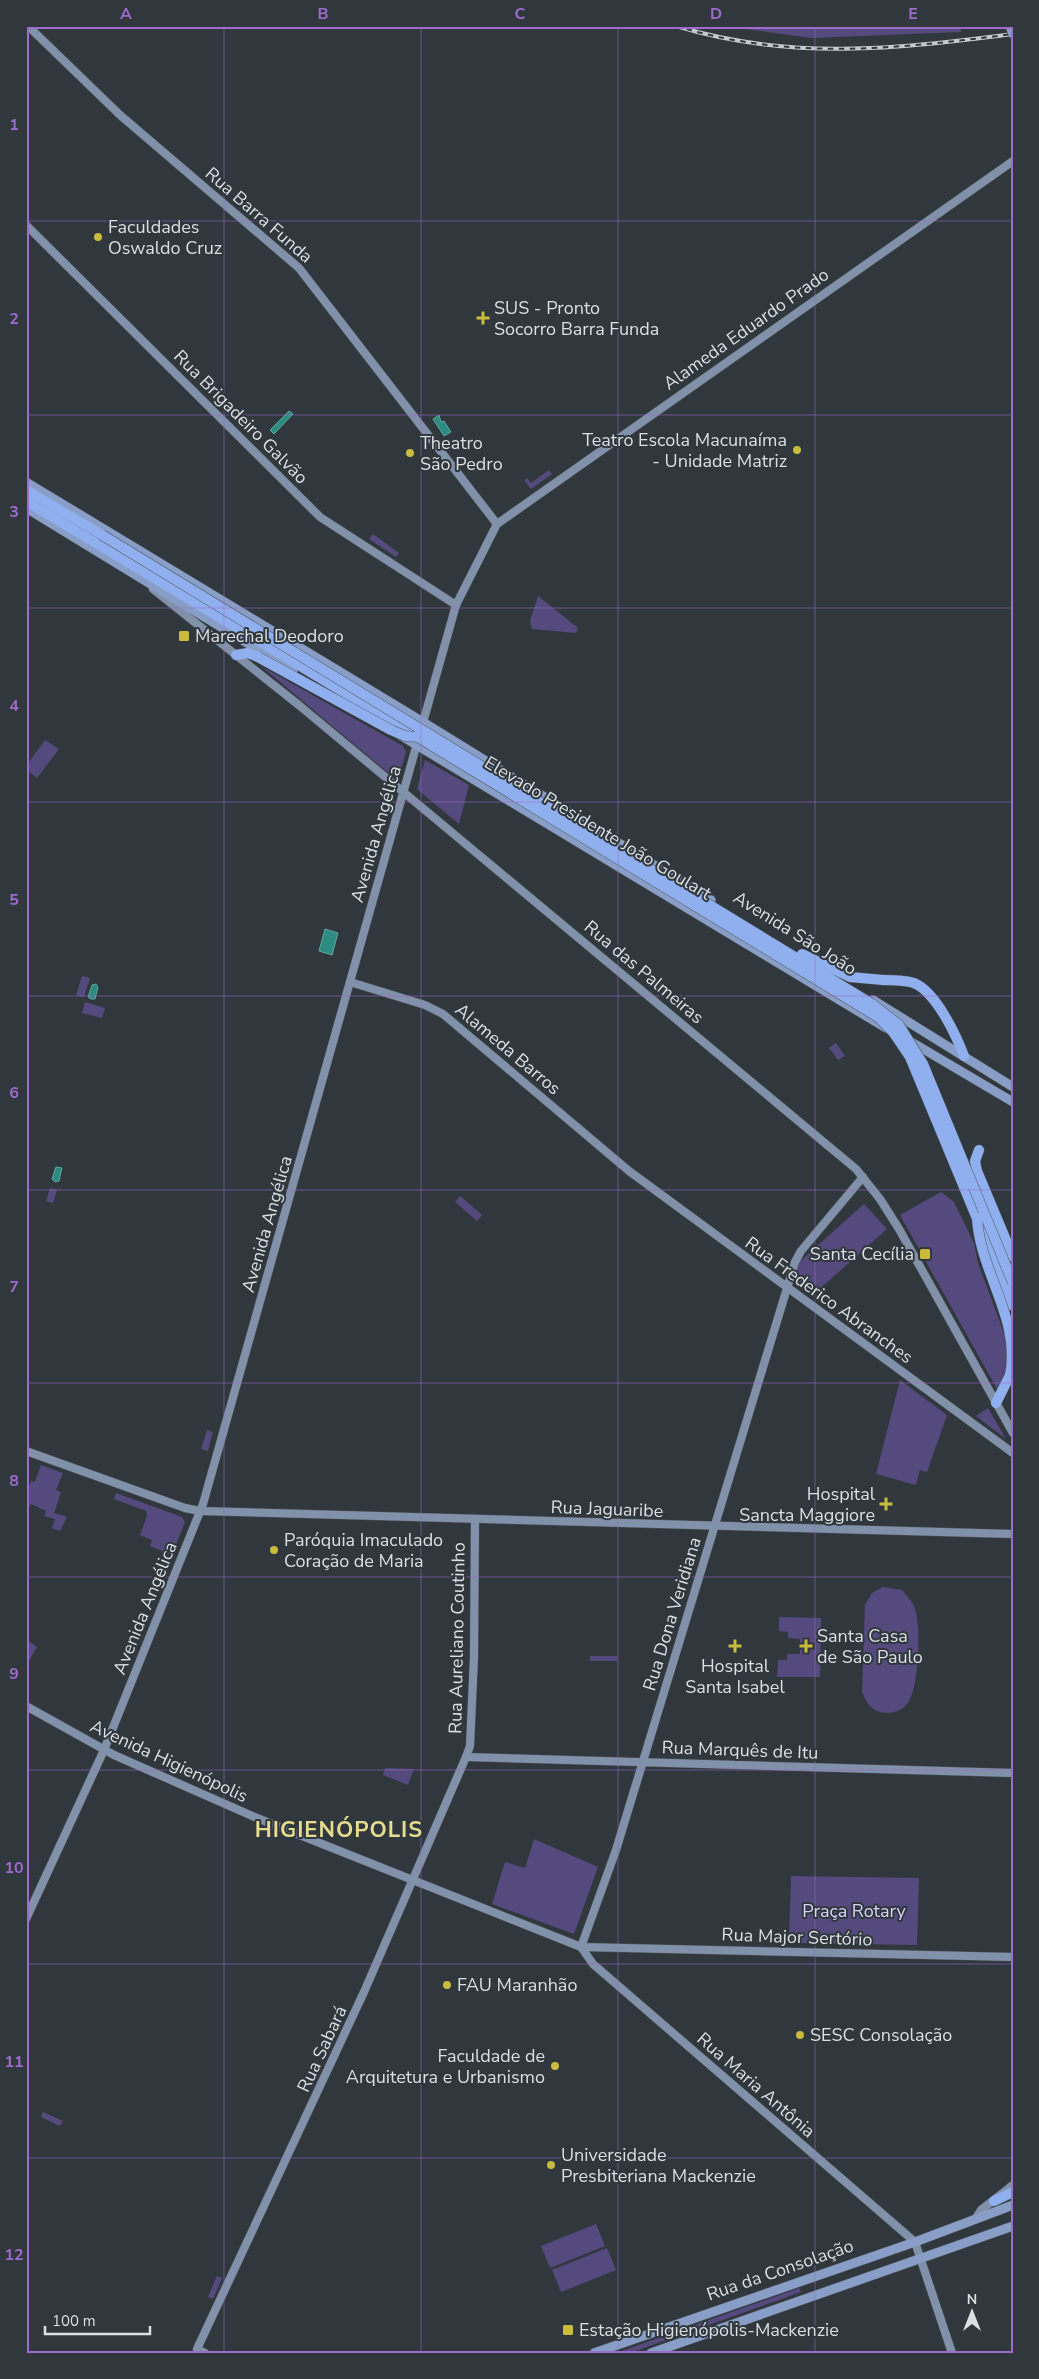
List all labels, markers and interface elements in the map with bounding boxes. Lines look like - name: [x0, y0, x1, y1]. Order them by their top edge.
- text: A: [120, 3, 132, 25]
- text: B: [317, 3, 329, 25]
- text: C: [515, 3, 526, 25]
- text: D: [710, 3, 722, 25]
- text: E: [908, 3, 918, 25]
- text: 1: [9, 114, 19, 136]
- street label: Rua Barra Funda: [200, 162, 318, 268]
- place label: Faculdades Oswaldo Cruz: [108, 215, 222, 260]
- marker: Faculdades Oswaldo Cruz: [92, 231, 104, 243]
- street label: Alameda Eduardo Prado: [658, 263, 834, 395]
- place label: SUS - Pronto Socorro Barra Funda: [494, 296, 659, 341]
- text: 2: [9, 308, 19, 330]
- marker: SUS - Pronto Socorro Barra Funda: [476, 311, 490, 325]
- street label: Rua Brigadeiro Galvão: [169, 345, 313, 489]
- place label: Teatro Escola Macunaíma - Unidade Matriz: [582, 428, 787, 473]
- place label: Theatro São Pedro: [420, 431, 503, 476]
- marker: Teatro Escola Macunaíma - Unidade Matriz: [791, 444, 803, 456]
- marker: Theatro São Pedro: [404, 447, 416, 459]
- text: 3: [9, 501, 19, 523]
- place label: Marechal Deodoro: [195, 624, 344, 648]
- marker: Marechal Deodoro: [177, 629, 191, 643]
- text: 4: [9, 695, 19, 717]
- street label: Elevado Presidente João Goulart: [480, 751, 717, 906]
- street label: Avenida Angélica: [345, 763, 407, 905]
- street label: Avenida São João: [729, 885, 861, 981]
- text: 5: [9, 889, 19, 911]
- street label: Rua das Palmeiras: [579, 915, 709, 1029]
- street label: Alameda Barros: [450, 998, 566, 1100]
- text: 6: [9, 1082, 19, 1104]
- street label: Avenida Angélica: [236, 1153, 298, 1295]
- street label: Rua Frederico Abranches: [740, 1231, 918, 1369]
- place label: Santa Cecília: [810, 1242, 914, 1266]
- marker: Santa Cecília: [918, 1247, 932, 1261]
- text: 7: [9, 1276, 19, 1298]
- text: 8: [9, 1470, 19, 1492]
- place label: Hospital Sancta Maggiore: [739, 1482, 876, 1527]
- street label: Rua Jaguaribe: [550, 1495, 664, 1523]
- marker: Hospital Sancta Maggiore: [879, 1497, 893, 1511]
- place label: Paróquia Imaculado Coração de Maria: [284, 1528, 443, 1573]
- street label: Rua Dona Veridiana: [637, 1534, 707, 1694]
- street label: Avenida Angélica: [107, 1538, 183, 1678]
- street label: Rua Aureliano Coutinho: [443, 1542, 471, 1734]
- marker: Paróquia Imaculado Coração de Maria: [268, 1544, 280, 1556]
- place label: Santa Casa de São Paulo: [817, 1624, 923, 1669]
- marker: Hospital Santa Isabel: [728, 1639, 742, 1653]
- marker: Santa Casa de São Paulo: [799, 1639, 813, 1653]
- place label: Hospital Santa Isabel: [685, 1654, 785, 1699]
- text: 9: [9, 1663, 19, 1685]
- street label: Avenida Higienópolis: [86, 1714, 252, 1808]
- street label: Rua Marquês de Itu: [661, 1735, 819, 1765]
- district label: HIGIENÓPOLIS: [255, 1815, 423, 1845]
- text: 10: [4, 1857, 24, 1879]
- park label: Praça Rotary: [802, 1899, 906, 1923]
- street label: Rua Major Sertório: [721, 1922, 873, 1952]
- place label: FAU Maranhão: [457, 1973, 577, 1997]
- marker: FAU Maranhão: [441, 1979, 453, 1991]
- street label: Rua Sabará: [292, 2002, 352, 2096]
- place label: SESC Consolação: [810, 2023, 952, 2047]
- street label: Rua Maria Antônia: [692, 2027, 820, 2143]
- marker: SESC Consolação: [794, 2029, 806, 2041]
- place label: Faculdade de Arquitetura e Urbanismo: [346, 2044, 545, 2089]
- text: 11: [4, 2051, 24, 2073]
- marker: Faculdade de Arquitetura e Urbanismo: [549, 2060, 561, 2072]
- place label: Universidade Presbiteriana Mackenzie: [561, 2143, 756, 2188]
- marker: Universidade Presbiteriana Mackenzie: [545, 2159, 557, 2171]
- street label: Rua da Consolação: [703, 2234, 857, 2306]
- text: 12: [4, 2244, 24, 2266]
- north arrow: [946, 2286, 996, 2336]
- text: N: [967, 2290, 977, 2309]
- scale bar: [45, 2304, 150, 2336]
- text: 100 m: [52, 2311, 96, 2331]
- place label: Estação Higienópolis-Mackenzie: [579, 2318, 839, 2342]
- marker: Estação Higienópolis-Mackenzie: [561, 2323, 575, 2337]

